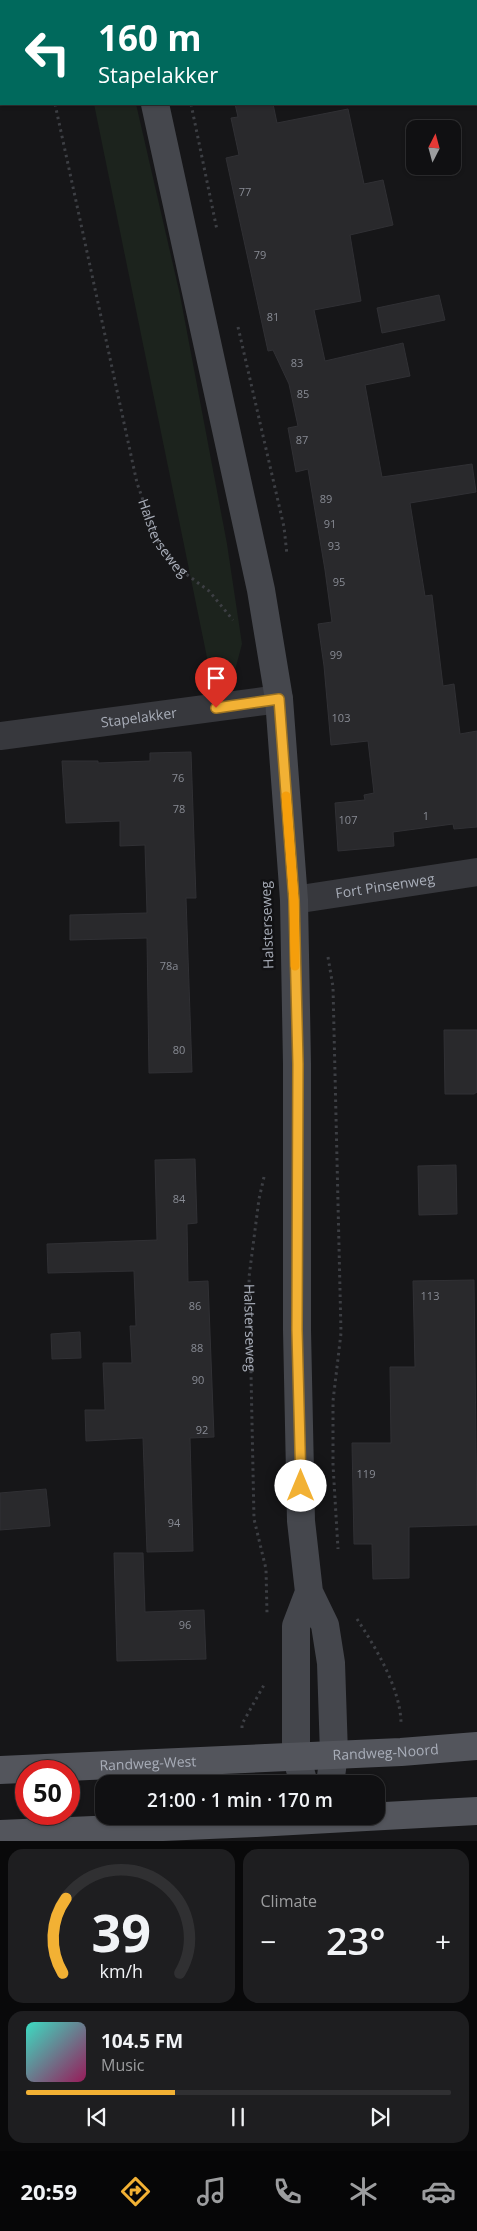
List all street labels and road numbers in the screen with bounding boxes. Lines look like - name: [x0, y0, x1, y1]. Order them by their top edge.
- street label: Halsterseweg: [134, 496, 192, 581]
- street label: Stapelakker: [100, 703, 178, 732]
- street label: Fort Pinsenweg: [334, 869, 436, 903]
- street label: Halsterseweg: [255, 880, 278, 969]
- street label: Halsterseweg: [240, 1284, 261, 1372]
- street label: Randweg-Noord: [332, 1739, 439, 1764]
- street label: Randweg-West: [99, 1751, 197, 1775]

